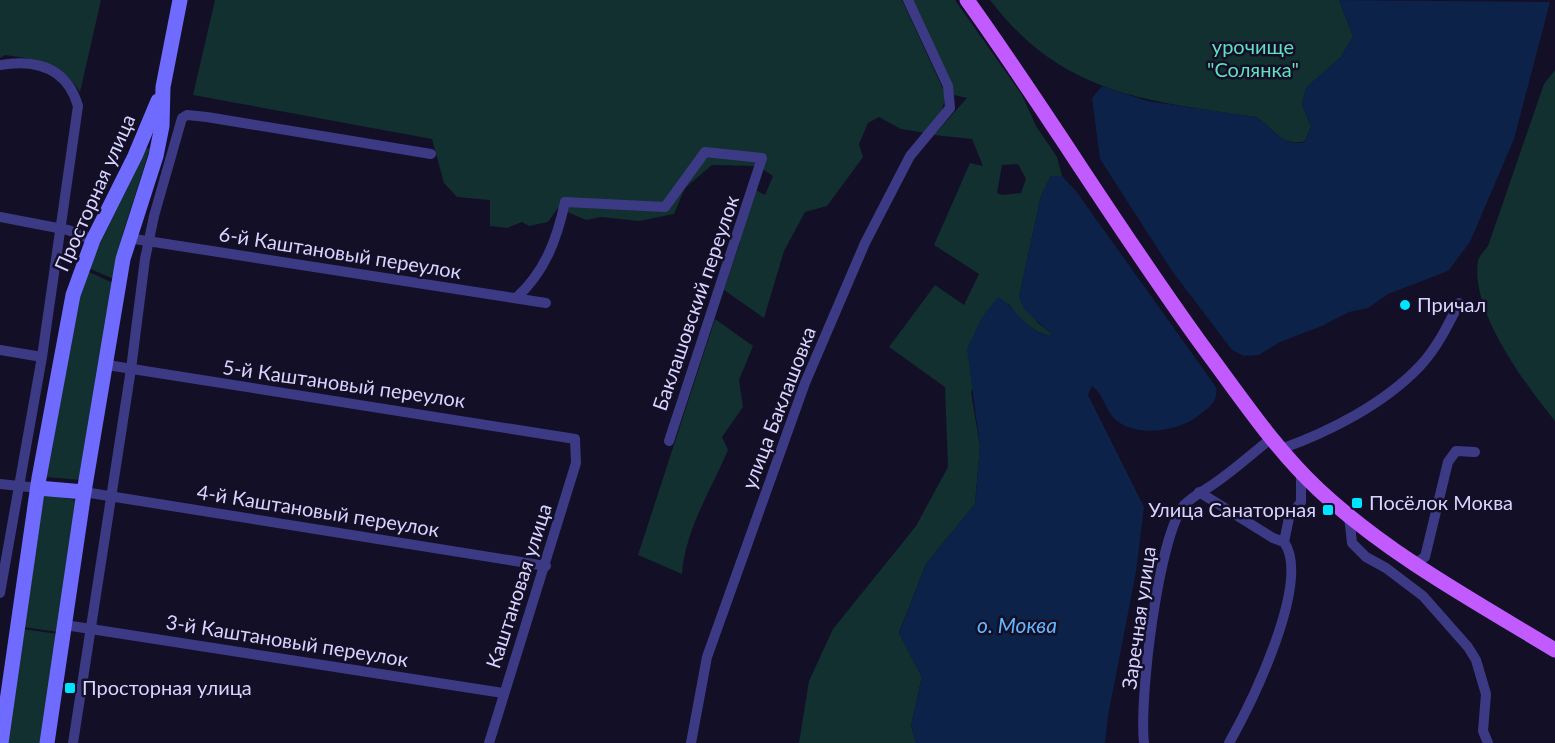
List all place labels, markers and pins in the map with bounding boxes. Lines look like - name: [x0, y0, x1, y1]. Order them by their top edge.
- place label: Причал: [1417, 292, 1486, 316]
- marker: Причал: [1398, 298, 1412, 312]
- place label: Посёлок Моква: [1369, 490, 1513, 514]
- marker: Посёлок Моква: [1350, 496, 1364, 510]
- place label: Улица Санаторная: [1148, 497, 1316, 521]
- marker: Улица Санаторная: [1321, 503, 1335, 517]
- place label: Просторная улица: [82, 675, 252, 699]
- marker: Просторная улица: [63, 681, 77, 695]

